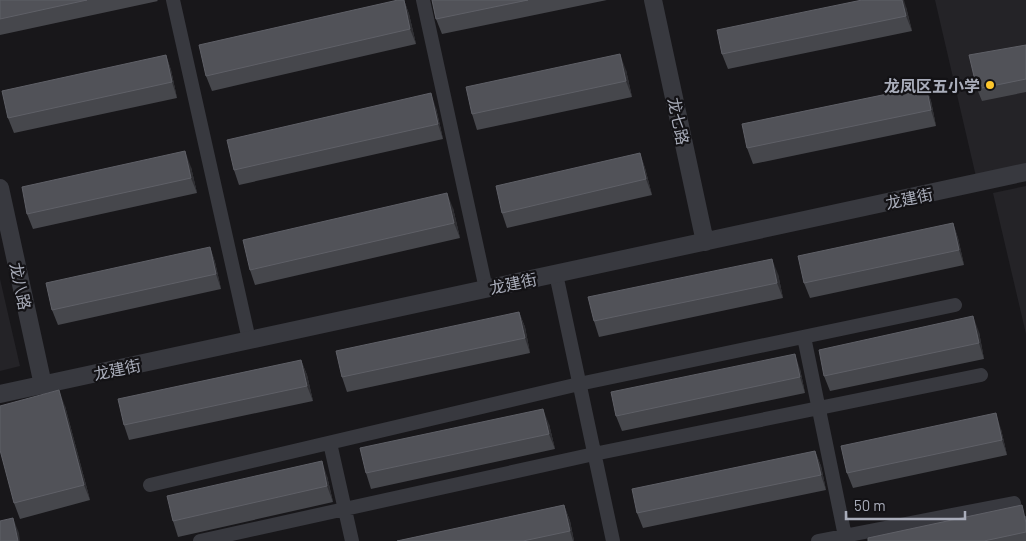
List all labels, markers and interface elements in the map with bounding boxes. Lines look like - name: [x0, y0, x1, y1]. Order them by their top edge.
- place label: 龙凤区五小学: [884, 76, 980, 95]
- marker: 龙凤区五小学: [984, 79, 996, 91]
- street label: 龙七路: [665, 96, 693, 146]
- street label: 龙建街: [884, 184, 934, 212]
- street label: 龙八路: [7, 261, 35, 311]
- street label: 龙建街: [488, 269, 538, 297]
- street label: 龙建街: [92, 355, 142, 383]
- scale bar: [846, 488, 965, 520]
- text: 50 m: [854, 496, 886, 514]

